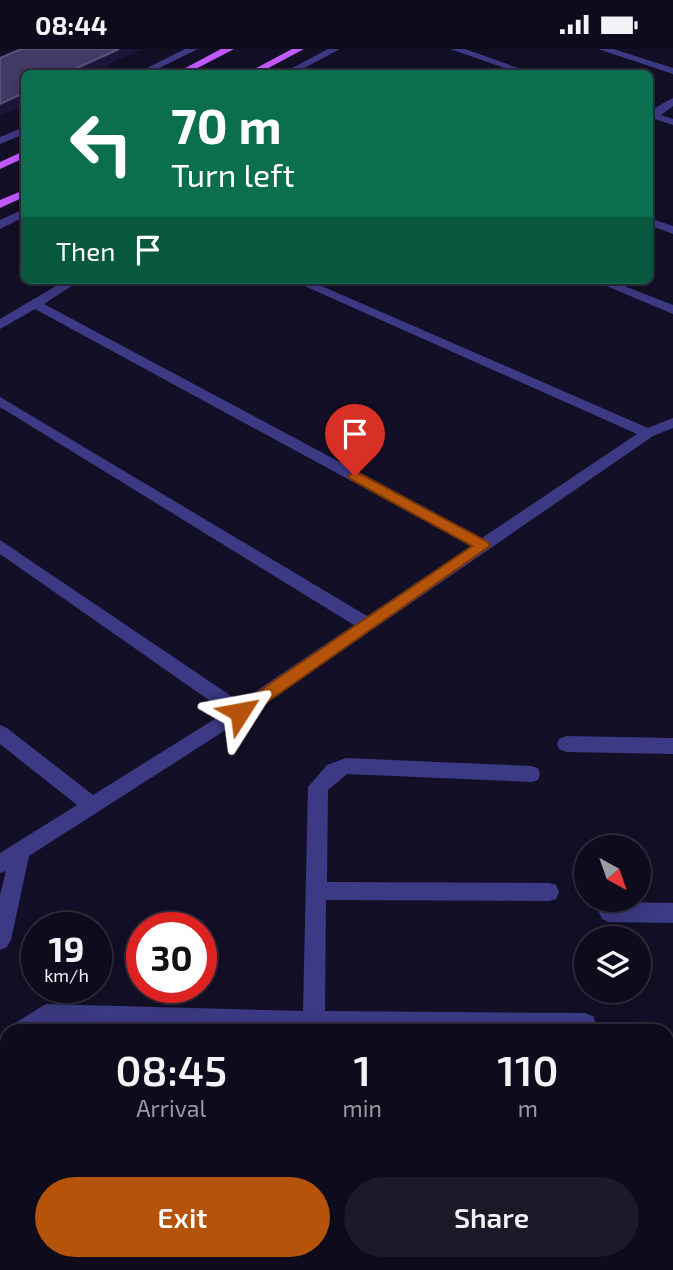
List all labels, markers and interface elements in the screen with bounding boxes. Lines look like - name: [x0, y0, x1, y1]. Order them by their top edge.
- text: 08:44: [35, 9, 107, 40]
- text: 70 m: [171, 95, 282, 154]
- icon: left: [56, 98, 147, 189]
- text: Turn left: [171, 155, 295, 193]
- icon: arrive: [129, 231, 167, 269]
- text: Then: [56, 235, 115, 266]
- pin: [325, 404, 385, 476]
- icon: arrive: [336, 415, 374, 453]
- position arrow: [203, 675, 277, 749]
- north arrow: [574, 835, 651, 912]
- map controls: [574, 835, 651, 1003]
- speed limit sign: 30: [126, 912, 217, 1003]
- button: layers: [574, 926, 651, 1003]
- text: 19: [49, 927, 84, 969]
- text: km/h: [44, 964, 89, 986]
- text: 08:45: [116, 1044, 227, 1094]
- text: 1: [353, 1044, 371, 1094]
- text: 110: [497, 1044, 558, 1094]
- text: Arrival: [136, 1094, 206, 1122]
- text: min: [343, 1094, 382, 1122]
- text: m: [518, 1094, 538, 1122]
- button: Exit: [35, 1177, 330, 1257]
- button: Share: [344, 1177, 639, 1257]

